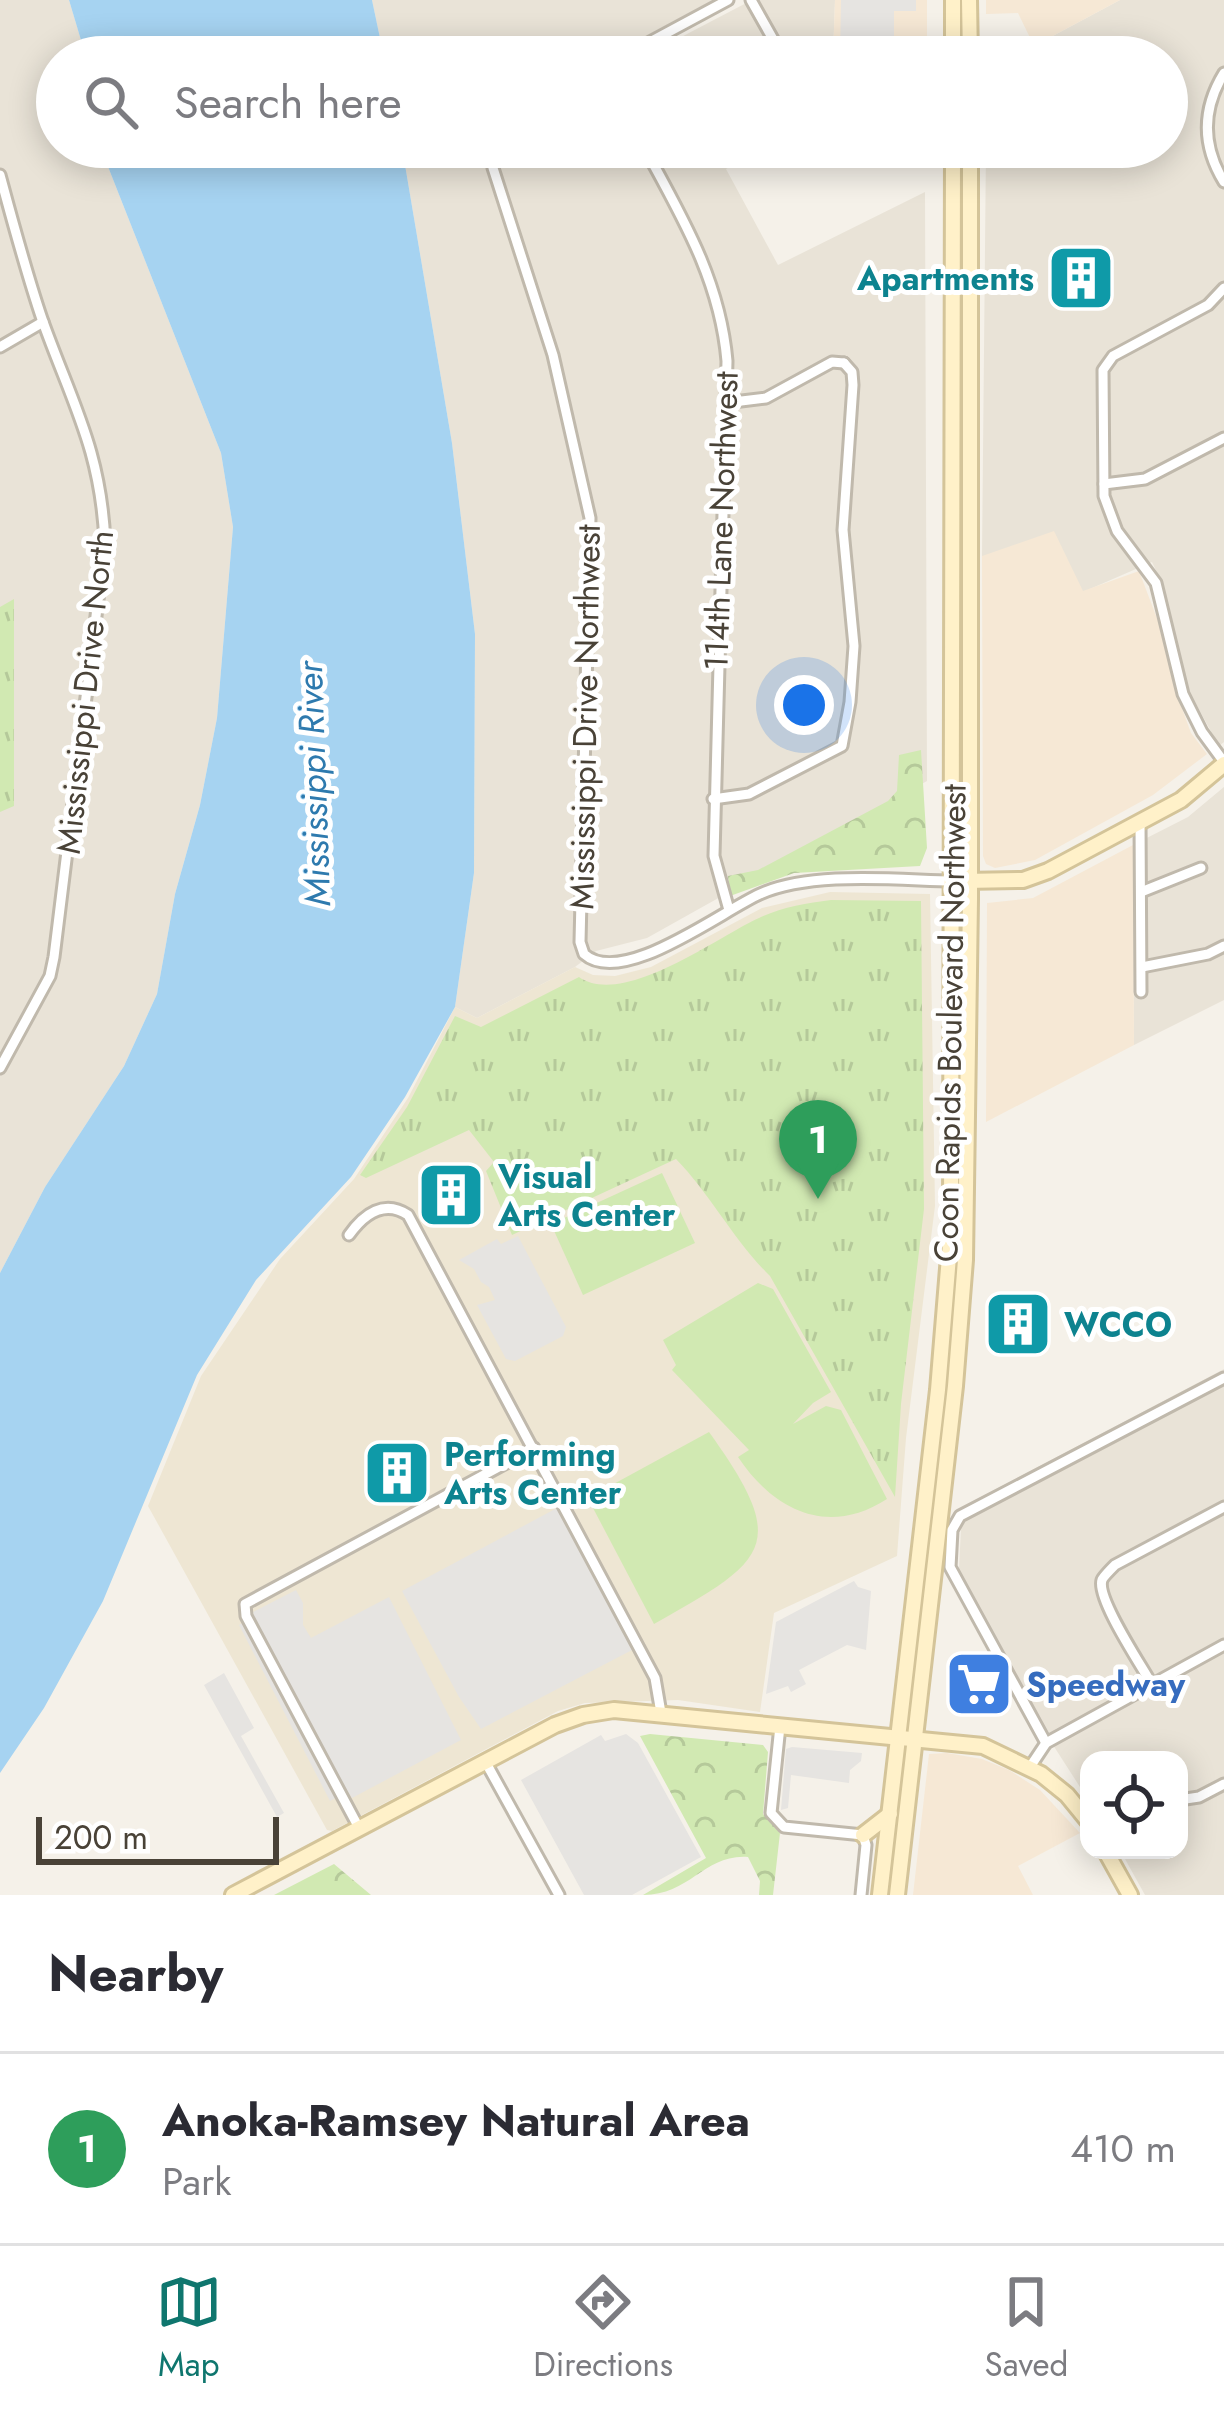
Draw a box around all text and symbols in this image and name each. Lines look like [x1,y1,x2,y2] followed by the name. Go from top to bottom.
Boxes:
[36,36,1188,168] search box
[78,69,144,135] icon: search
[174,70,402,135] text: Search here
[1046,243,1116,313] building icon: Apartments
[856,255,1034,302] place label: Apartments
[692,371,750,671] street label: 114th Lane Northwest
[558,524,612,910] street label: Mississippi Drive Northwest
[45,528,125,856] street label: Mississippi Drive North
[283,659,343,907] water label: Mississippi River
[774,675,834,735] your location
[922,784,978,1262] street label: Coon Rapids Boulevard Northwest
[779,1100,857,1199] pin: 1
[497,1153,676,1238] place label: Visual Arts Center
[416,1160,486,1230] building icon: Visual Arts Center
[983,1289,1053,1359] building icon: WCCO
[1064,1301,1172,1348] place label: WCCO
[443,1431,622,1516] place label: Performing Arts Center
[362,1438,432,1508] building icon: Performing Arts Center
[944,1649,1014,1719] supermarket icon: Speedway
[1026,1661,1186,1708] place label: Speedway
[1080,1751,1188,1859] map controls
[1080,1751,1188,1859] button: locate
[36,1811,279,1864] scale bar
[54,1814,148,1861] text: 200 m
[48,1936,223,2010] text: Nearby
[162,2088,750,2153] text: Anoka-Ramsey Natural Area
[77,2120,97,2177] text: 1
[1070,2120,1176,2177] text: 410 m
[162,2153,232,2210] text: Park
[156,2269,222,2388] tab: Map
[533,2269,673,2388] tab: Directions
[985,2269,1068,2388] tab: Saved

